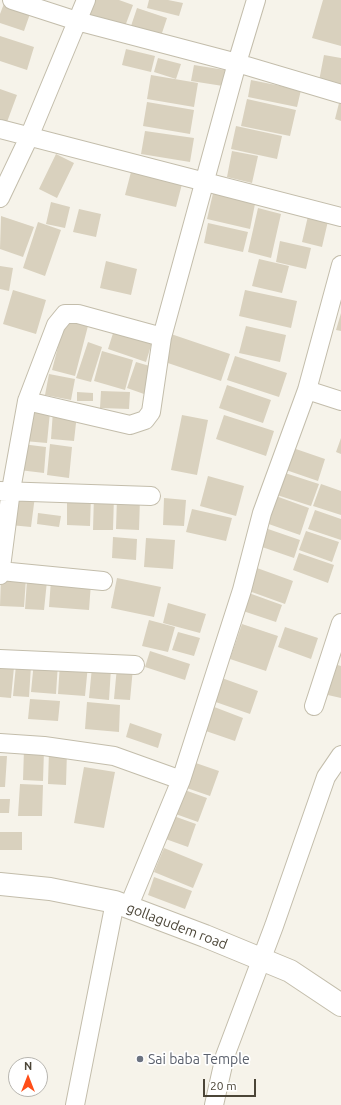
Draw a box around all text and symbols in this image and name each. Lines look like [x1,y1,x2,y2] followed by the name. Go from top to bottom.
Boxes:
[124,899,230,953] street label: gollagudem road
[148,1051,250,1067] place label: Sai baba Temple
[135,1054,145,1064] marker: Sai baba Temple
[8,1057,48,1097] north arrow
[24,1060,32,1072] text: N
[205,1071,258,1097] scale bar
[210,1079,237,1092] text: 20 m

